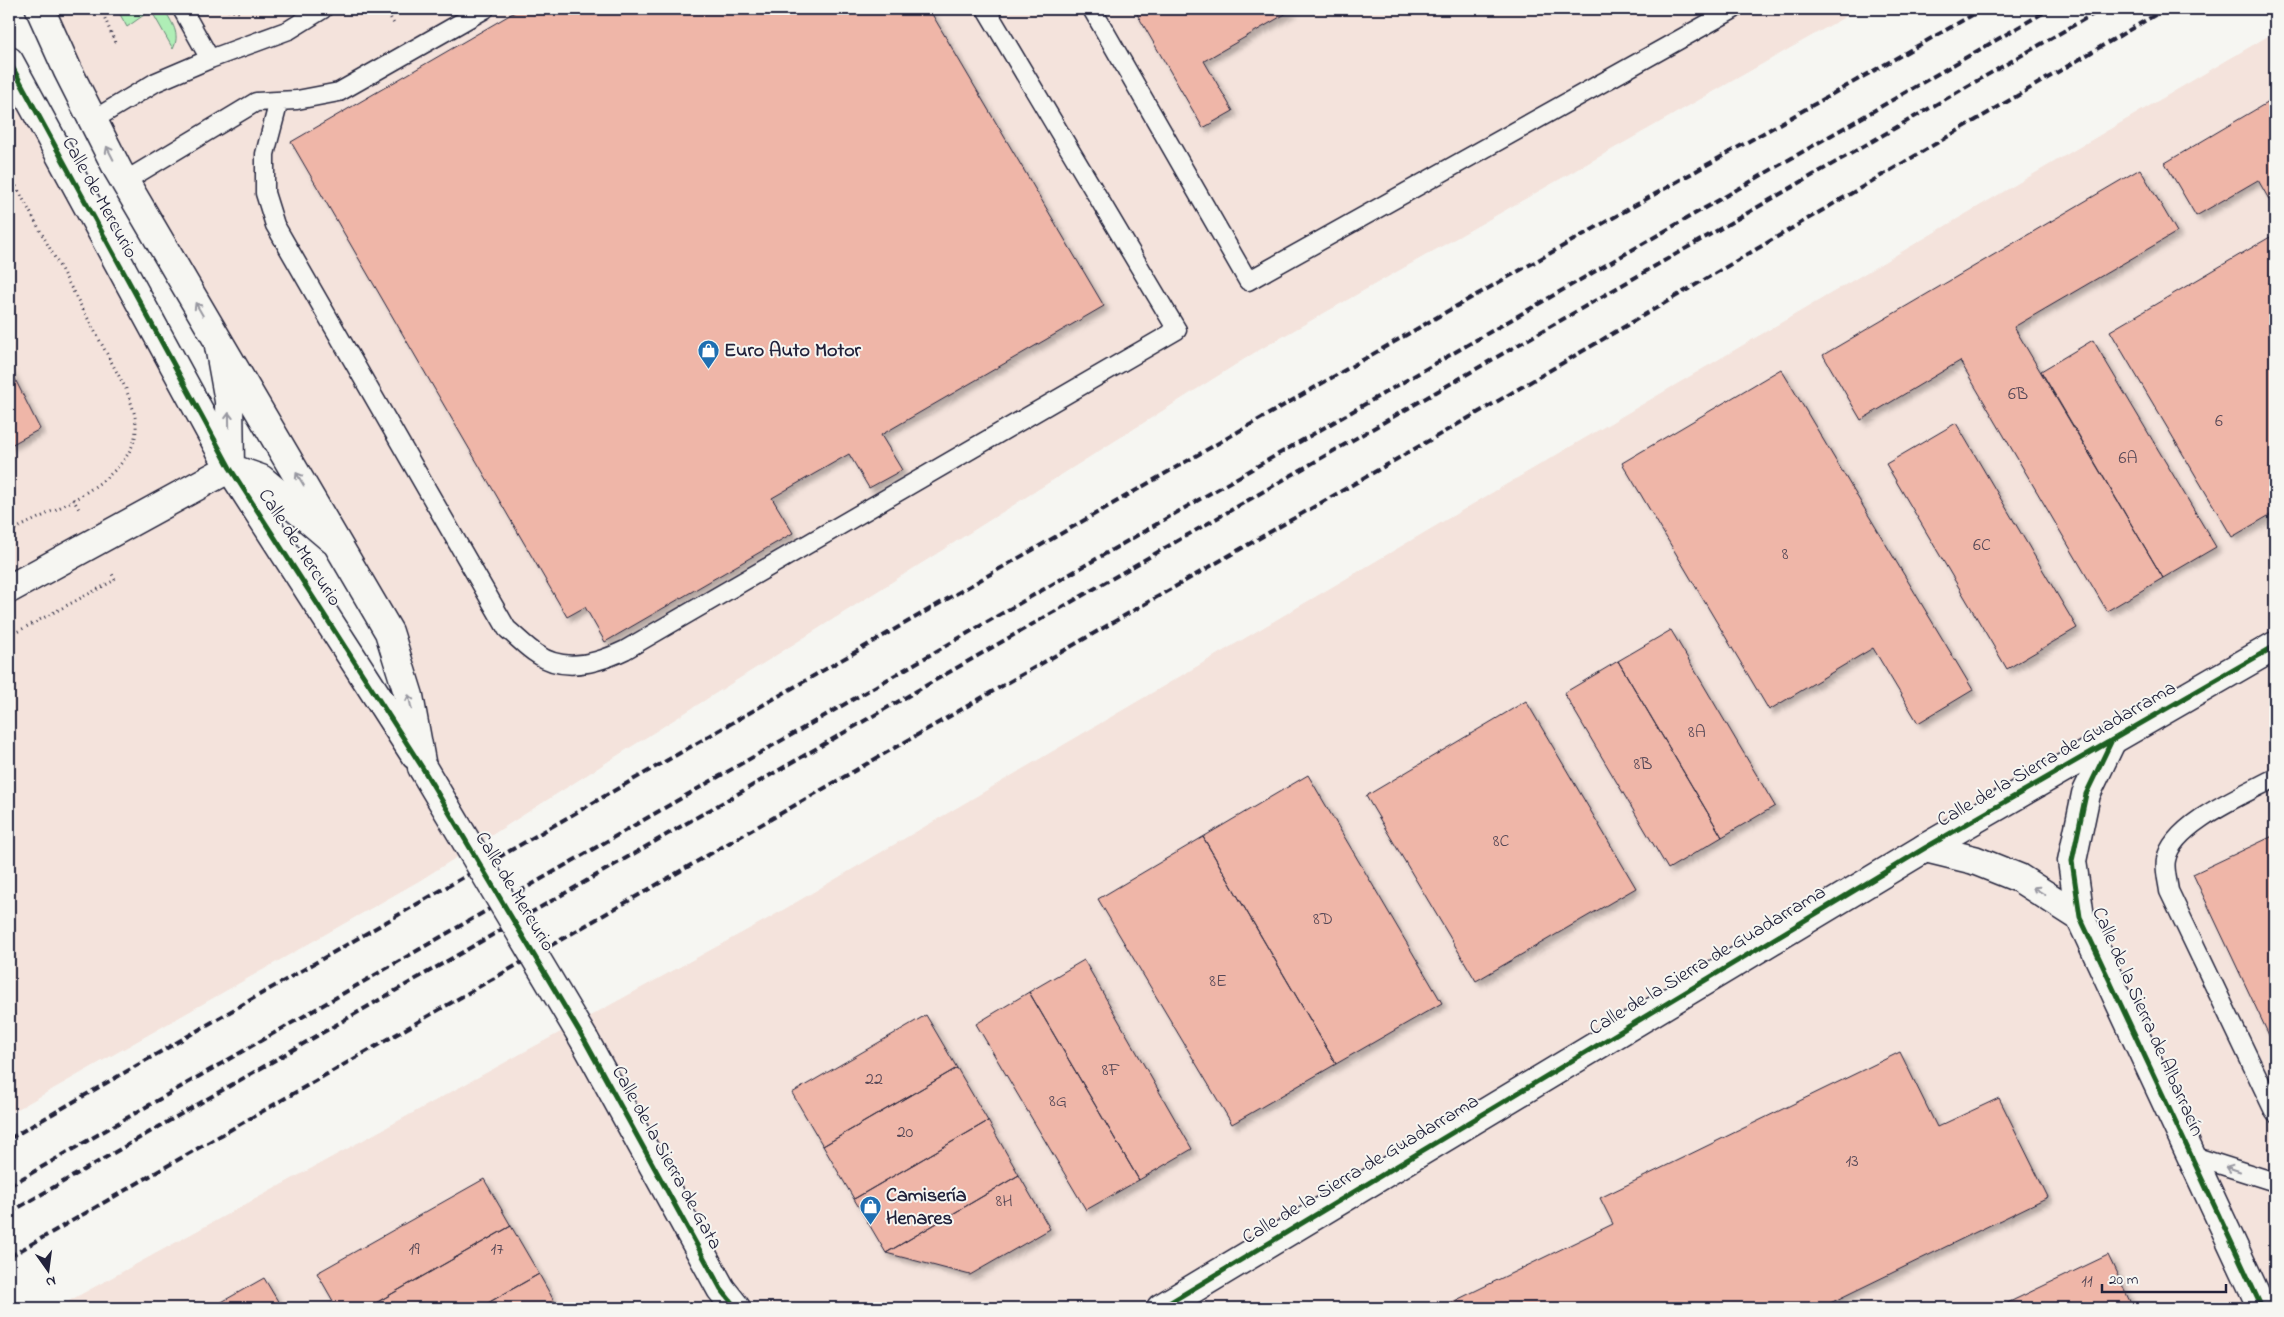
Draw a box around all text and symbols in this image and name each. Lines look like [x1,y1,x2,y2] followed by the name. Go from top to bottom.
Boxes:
[53,132,145,264] street label: Calle de Mercurio
[104,146,114,161] one-way arrow
[194,302,204,317] one-way arrow
[724,337,862,366] place label: Euro Auto Motor
[696,339,720,370] shop icon: Euro Auto Motor
[2008,382,2028,408] house number: 6B
[2215,409,2223,435] house number: 6
[224,412,234,428] one-way arrow
[2118,446,2138,472] house number: 6A
[294,473,304,487] one-way arrow
[250,483,348,613] street label: Calle de Mercurio
[1973,533,1991,559] house number: 6C
[1782,542,1789,568] house number: 8
[1932,674,2182,836] street label: Calle de la Sierra de Guadarrama
[405,694,414,710] one-way arrow
[1688,720,1706,746] house number: 8A
[1634,752,1652,778] house number: 8B
[467,826,561,958] street label: Calle de Mercurio
[1493,829,1509,855] house number: 8C
[1584,879,1832,1043] street label: Calle de la Sierra de Guadarrama
[2032,885,2046,895] one-way arrow
[2083,903,2211,1141] street label: Calle de la Sierra de Albarracín
[1313,907,1333,933] house number: 8D
[1209,969,1227,995] house number: 8E
[1102,1058,1121,1084] house number: 8F
[603,1061,729,1255] street label: Calle de la Sierra de Gata
[865,1067,883,1093] house number: 22
[1237,1088,1485,1252] street label: Calle de la Sierra de Guadarrama
[1049,1089,1067,1115] house number: 8G
[897,1120,914,1146] house number: 20
[1845,1149,1859,1175] house number: 13
[2225,1164,2241,1173] one-way arrow
[886,1182,967,1234] place label: Camisería Henares
[995,1189,1013,1215] house number: 8H
[858,1195,882,1226] shop icon: Camisería Henares
[408,1237,420,1263] house number: 19
[490,1237,504,1263] house number: 17
[22,1244,72,1294] north arrow
[2102,1262,2225,1294] scale bar
[2081,1269,2093,1295] house number: 11
[2109,1269,2139,1291] text: 20 m
[44,1270,58,1292] text: N

